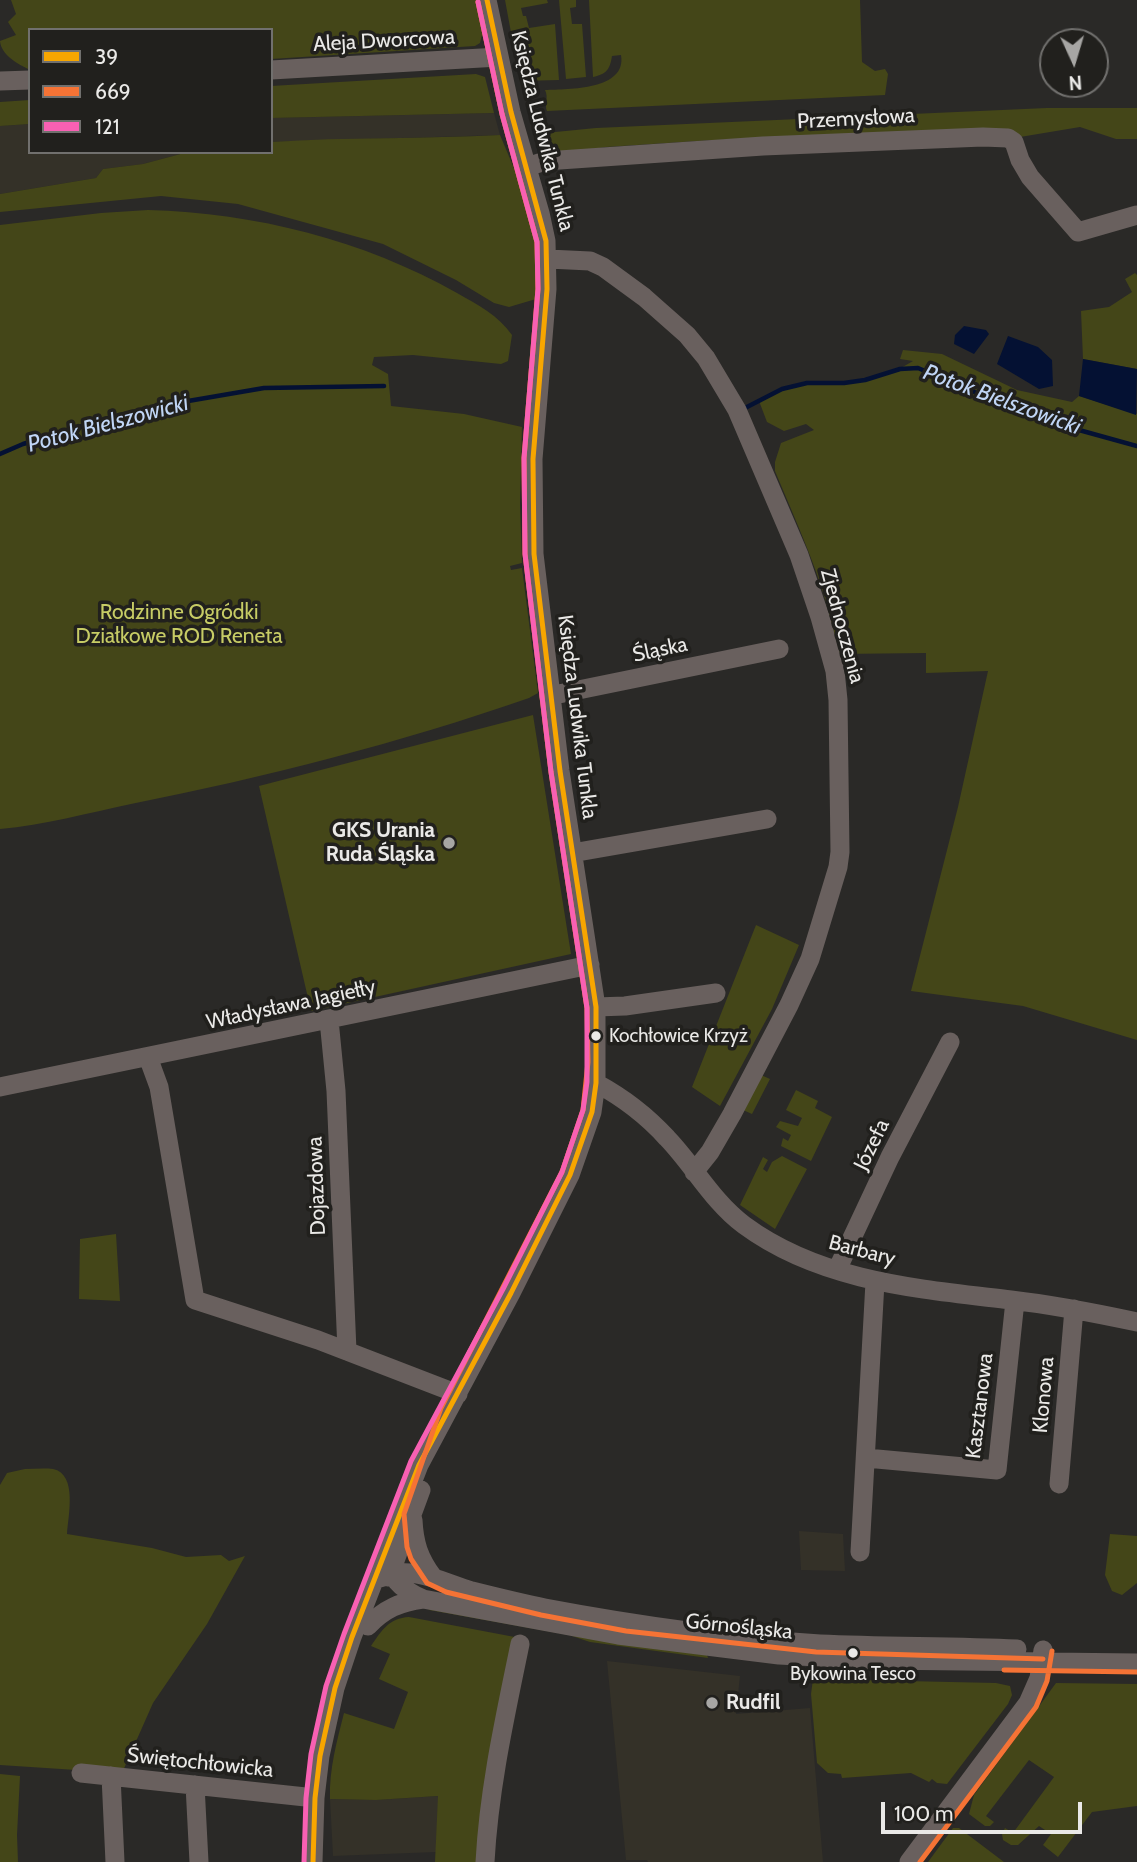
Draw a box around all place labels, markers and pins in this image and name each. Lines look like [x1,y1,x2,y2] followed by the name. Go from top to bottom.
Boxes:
[326,818,435,868] place label: GKS Urania Ruda Śląska
[441,835,457,851] marker: GKS Urania Ruda Śląska
[609,1025,748,1047] place label: Kochłowice Krzyż
[589,1029,603,1043] marker: Kochłowice Krzyż
[846,1646,860,1660] marker: Bykowina Tesco
[790,1663,916,1685] place label: Bykowina Tesco
[726,1690,780,1716] place label: Rudfil
[704,1695,720,1711] marker: Rudfil

